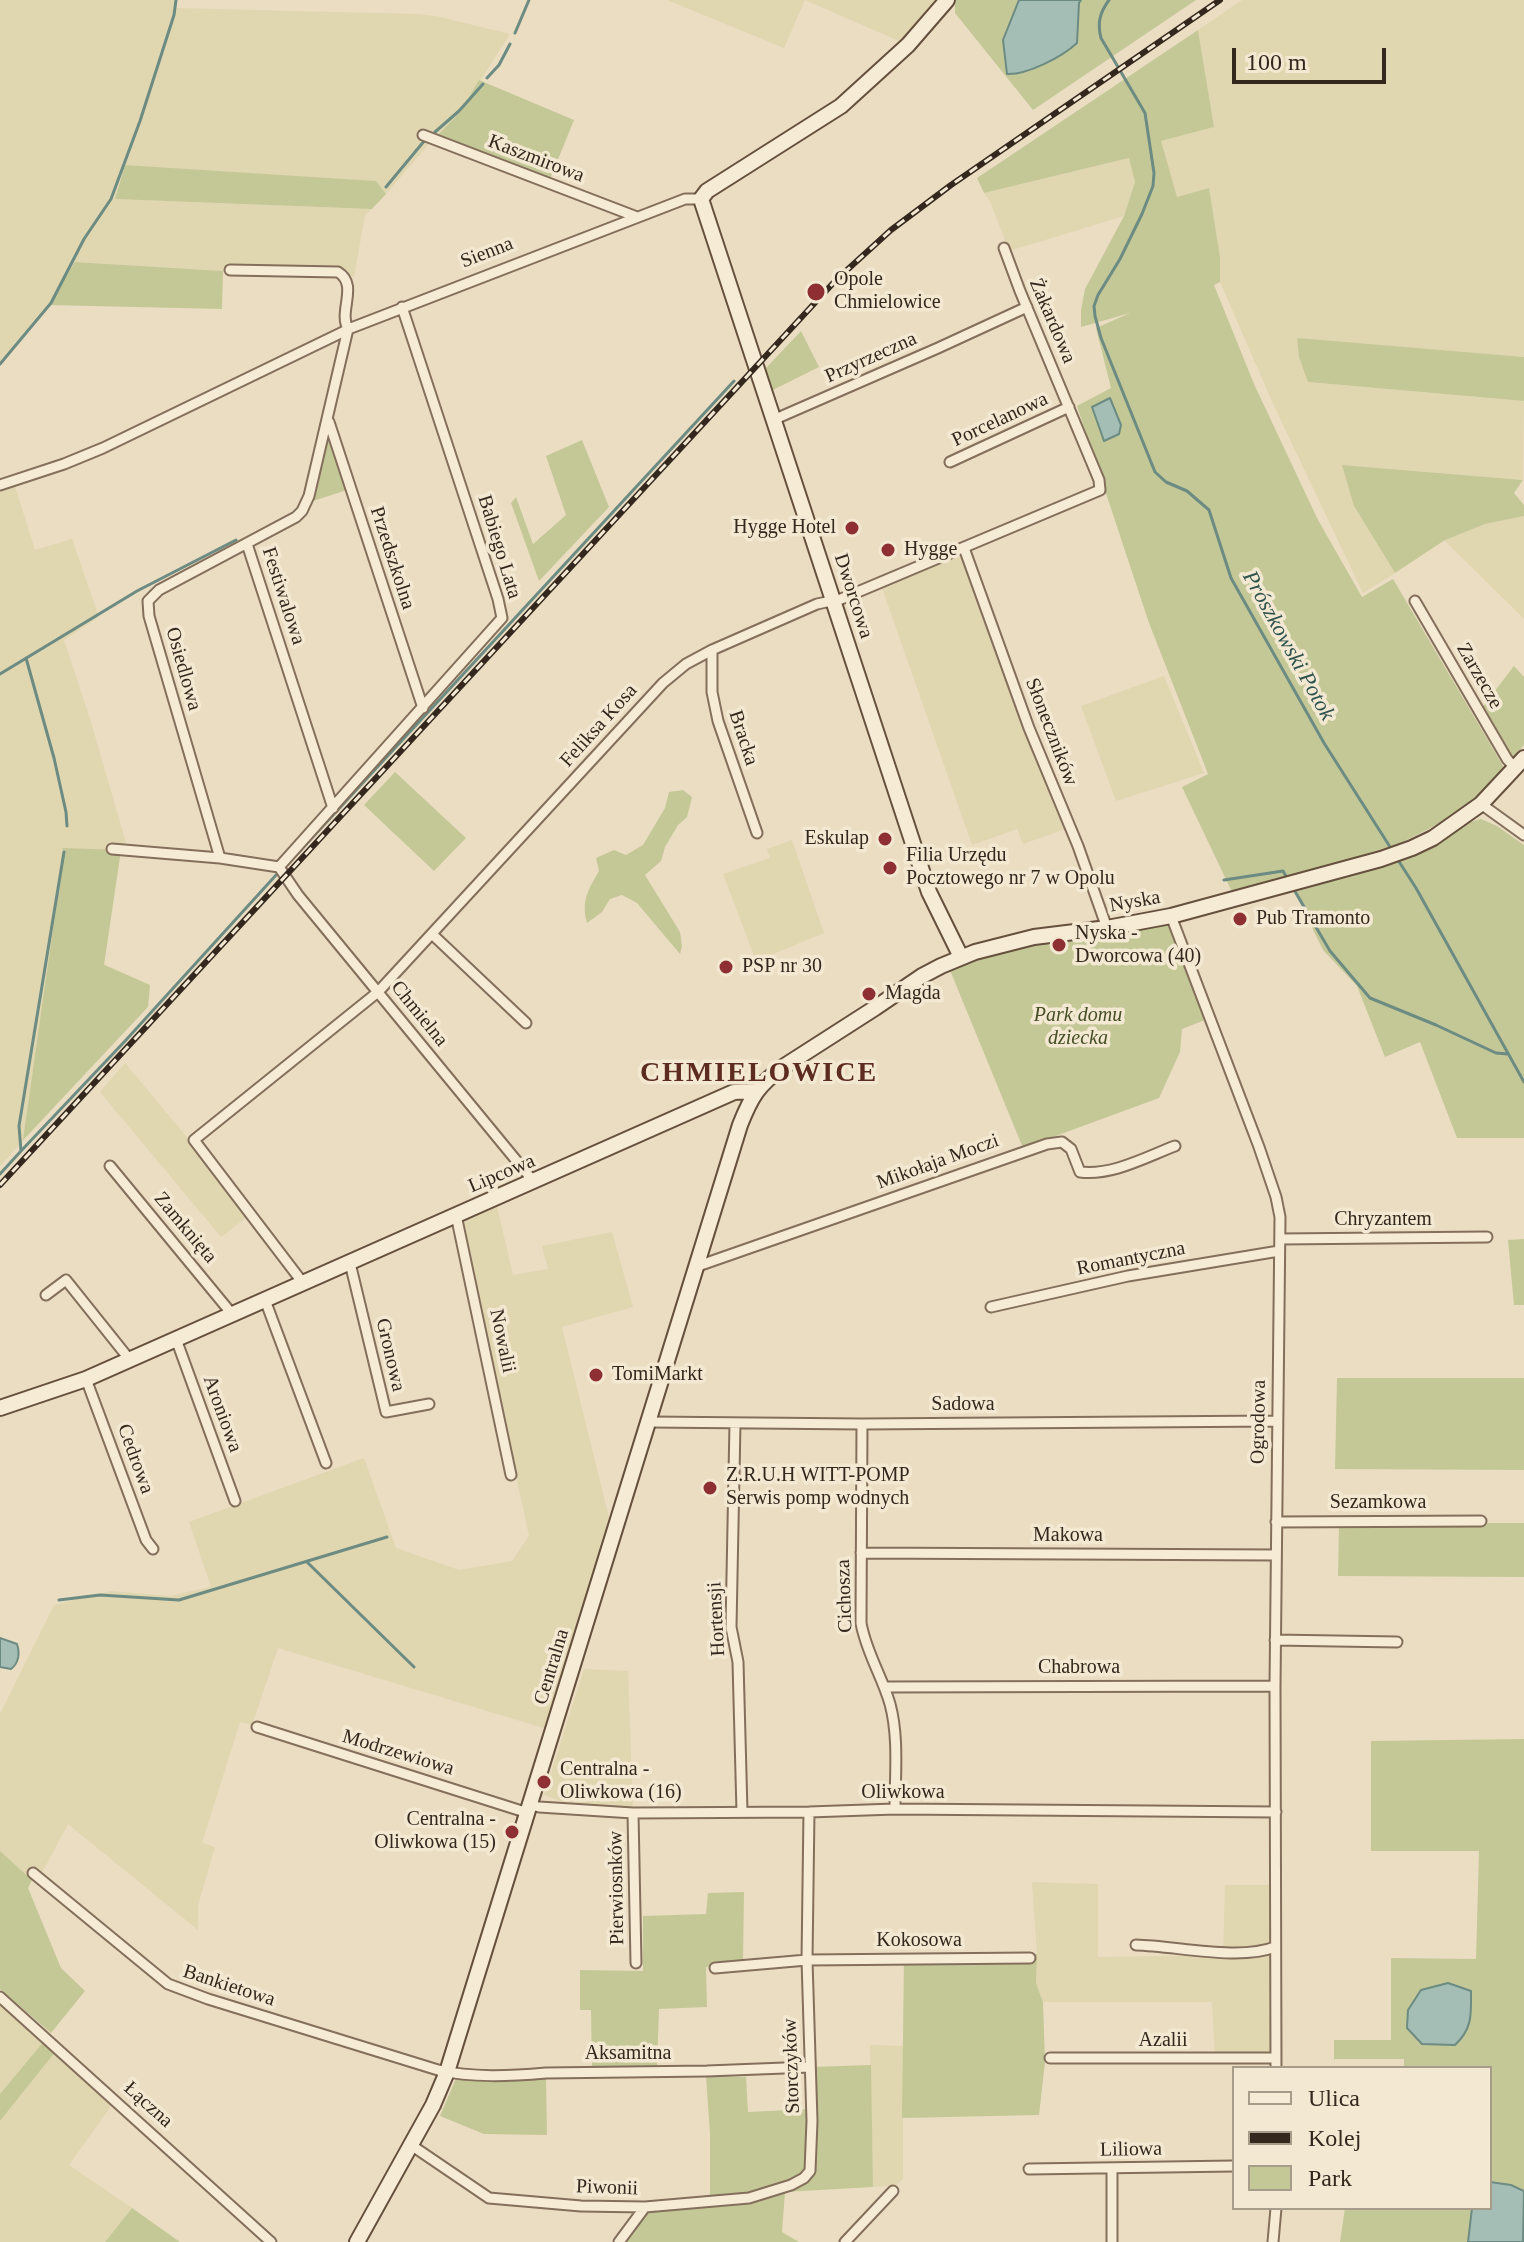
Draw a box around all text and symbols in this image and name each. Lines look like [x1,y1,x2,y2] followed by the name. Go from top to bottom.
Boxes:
[1236,32,1390,82] scale bar
[1246,49,1307,75] text: 100 m
[485,130,587,188] street label: Kaszmirowa
[457,232,517,274] street label: Sienna
[834,268,941,315] place label: Opole Chmielowice
[1023,275,1081,367] street label: Żakardowa
[805,281,827,303] marker: Opole Chmielowice
[821,327,921,389] street label: Przyrzeczna
[948,387,1052,453] street label: Porcelanowa
[472,492,526,602] street label: Babiego Lata
[364,504,420,612] street label: Przedszkolna
[733,516,836,540] place label: Hygge Hotel
[843,519,861,537] marker: Hygge Hotel
[904,538,957,562] place label: Hygge
[879,541,897,559] marker: Hygge
[256,544,310,648] street label: Festiwalowa
[828,551,878,641] street label: Dworcowa
[1236,567,1340,725] water label: Prószkowski Potok
[160,625,206,713] street label: Osiedlowa
[1451,639,1507,713] street label: Zarzecze
[1019,675,1083,789] street label: Słoneczników
[555,679,643,773] street label: Feliksa Kosa
[723,707,763,769] street label: Bracka
[805,827,869,851] place label: Eskulap
[876,830,894,848] marker: Eskulap
[906,844,1115,891] place label: Filia Urzędu Pocztowego nr 7 w Opolu
[881,859,899,877] marker: Filia Urzędu Pocztowego nr 7 w Opolu
[1108,886,1162,918] street label: Nyska
[1256,907,1370,931] place label: Pub Tramonto
[1231,910,1249,928] marker: Pub Tramonto
[1075,922,1201,969] place label: Nyska - Dworcowa (40)
[1050,936,1068,954] marker: Nyska - Dworcowa (40)
[742,955,822,979] place label: PSP nr 30
[717,958,735,976] marker: PSP nr 30
[385,976,453,1052] street label: Chmielna
[885,982,941,1006] place label: Magda
[860,985,878,1003] marker: Magda
[1034,1004,1122,1051] park label: Park domu dziecka
[640,1057,878,1091] district label: CHMIELOWICE
[874,1129,1002,1195] street label: Mikołaja Moczi
[465,1149,539,1199] street label: Lipcowa
[148,1188,222,1268] street label: Zamknięta
[1334,1208,1432,1232] street label: Chryzantem
[1075,1237,1187,1281] street label: Romantyczna
[484,1307,520,1375] street label: Nowalii
[370,1316,410,1394] street label: Gronowa
[612,1363,703,1387] place label: TomiMarkt
[587,1366,605,1384] marker: TomiMarkt
[197,1372,247,1456] street label: Aroniowa
[1246,1380,1272,1464] street label: Ogrodowa
[931,1393,995,1417] street label: Sadowa
[111,1421,159,1497] street label: Cedrowa
[726,1464,910,1511] place label: Z.R.U.H WITT-POMP Serwis pomp wodnych
[701,1479,719,1497] marker: Z.R.U.H WITT-POMP Serwis pomp wodnych
[1330,1491,1426,1515] street label: Sezamkowa
[1033,1524,1103,1548] street label: Makowa
[832,1559,858,1633] street label: Cichosza
[703,1581,731,1657] street label: Hortensji
[529,1626,575,1708] street label: Centralna
[1038,1656,1120,1680] street label: Chabrowa
[339,1725,457,1781] street label: Modrzewiowa
[560,1758,682,1805] place label: Centralna - Oliwkowa (16)
[535,1773,553,1791] marker: Centralna - Oliwkowa (16)
[861,1781,945,1805] street label: Oliwkowa
[374,1808,496,1855] place label: Centralna - Oliwkowa (15)
[503,1823,521,1841] marker: Centralna - Oliwkowa (15)
[604,1831,630,1945] street label: Pierwiosnków
[876,1929,962,1953] street label: Kokosowa
[180,1960,278,2012] street label: Bankietowa
[778,2018,806,2114] street label: Storczyków
[1139,2029,1187,2053] street label: Azalii
[585,2042,671,2066] street label: Aksamitna
[1232,2066,1492,2210] legend
[119,2077,177,2133] street label: Łączna
[1308,2085,1360,2111] text: Ulica
[1308,2125,1361,2151] text: Kolej
[1100,2137,1162,2163] street label: Liliowa
[1308,2165,1352,2191] text: Park
[575,2175,639,2201] street label: Piwonii

